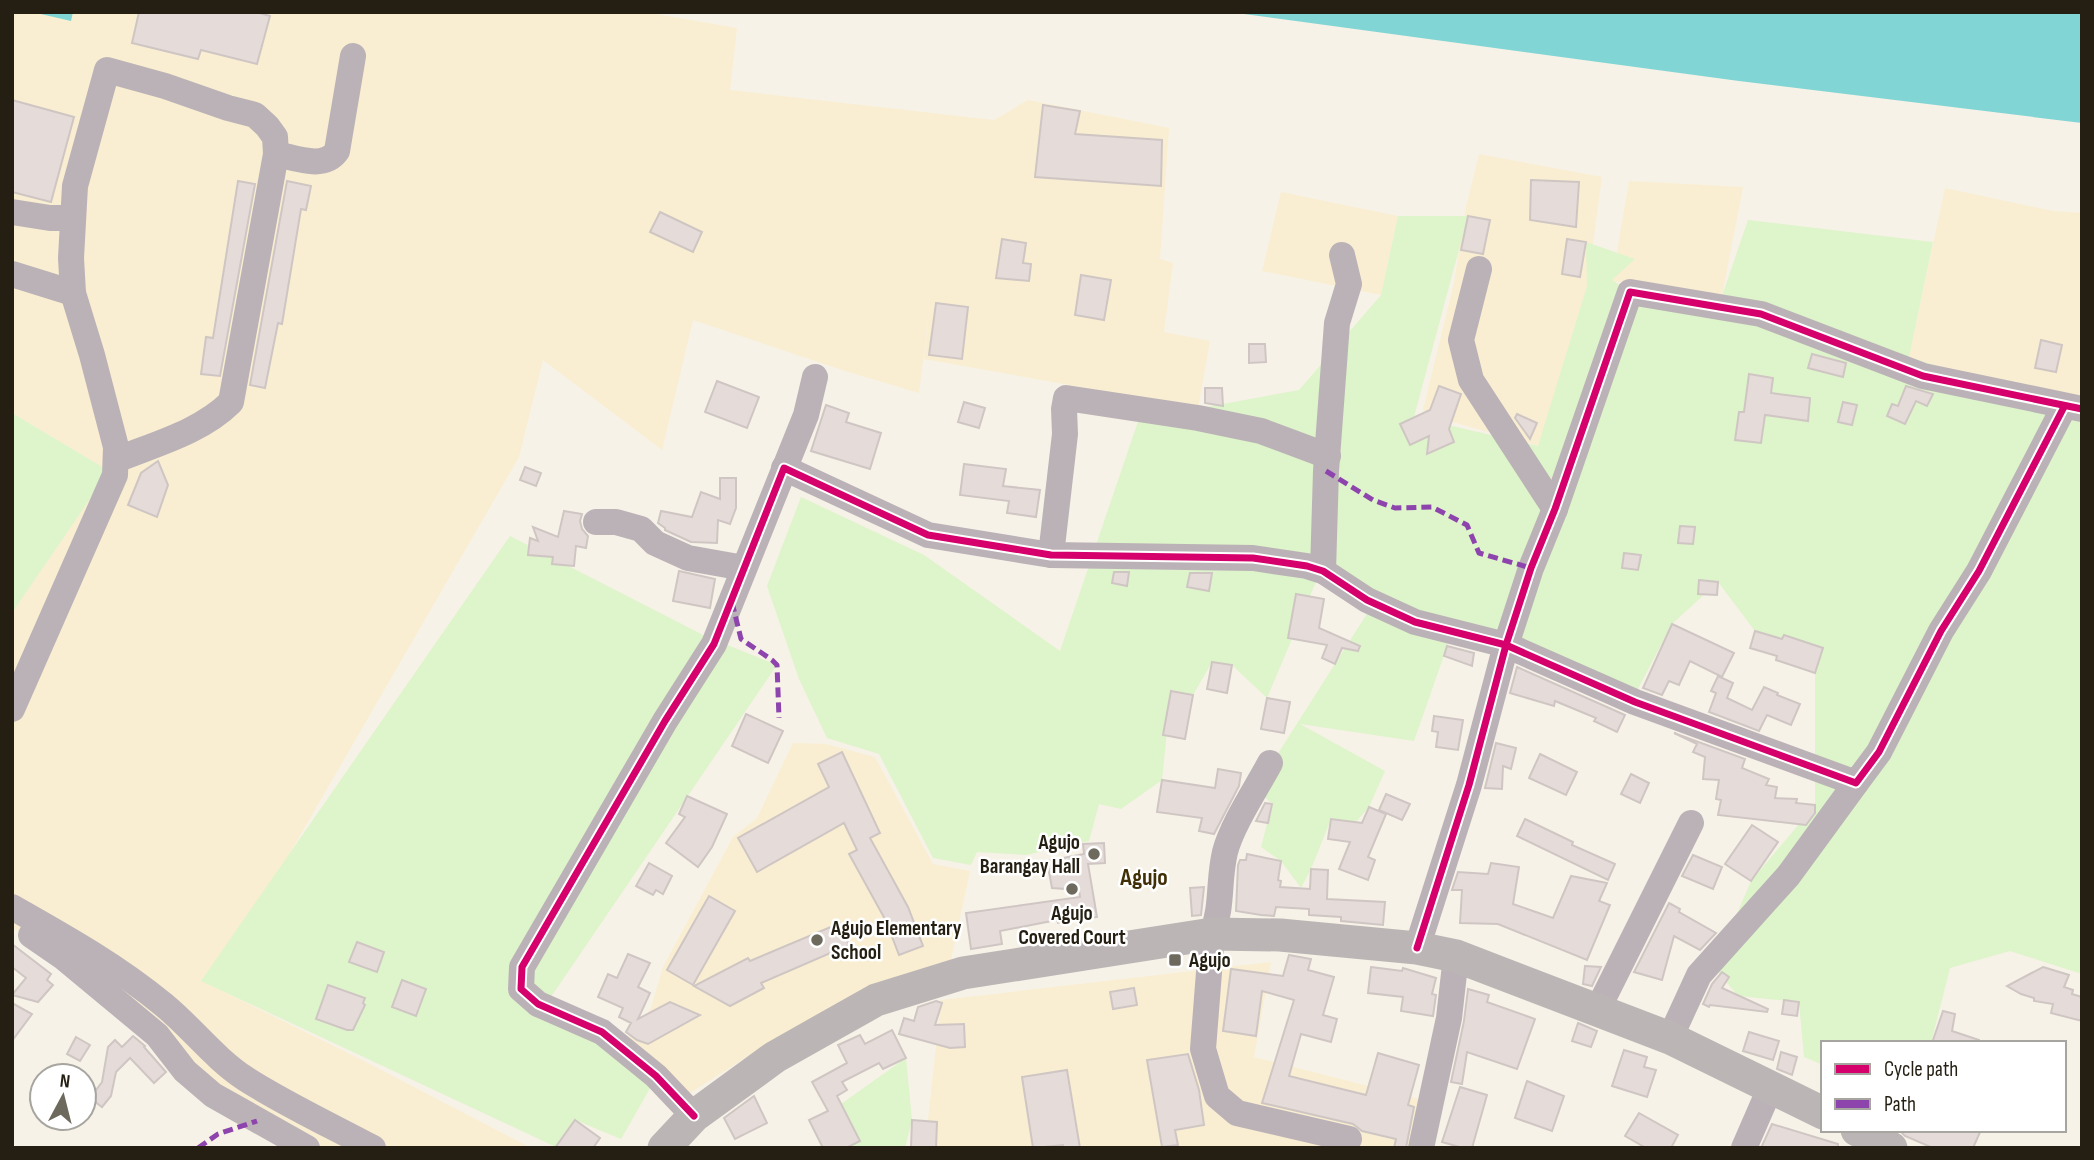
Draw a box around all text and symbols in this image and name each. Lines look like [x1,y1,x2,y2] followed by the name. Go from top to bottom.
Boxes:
[980,830,1080,879] place label: Agujo Barangay Hall
[1086,846,1102,862] marker: Agujo Barangay Hall
[1119,863,1168,892] district label: Agujo
[1064,881,1080,897] marker: Agujo Covered Court
[1018,901,1126,950] place label: Agujo Covered Court
[830,916,962,965] place label: Agujo Elementary School
[809,932,825,948] marker: Agujo Elementary School
[1188,948,1231,973] place label: Agujo
[1167,952,1183,968] marker: Agujo
[1821,1041,2066,1132] legend
[1884,1057,1958,1082] text: Cycle path
[28,1062,98,1132] north arrow
[58,1070,71,1094] text: N
[1884,1092,1916,1117] text: Path

